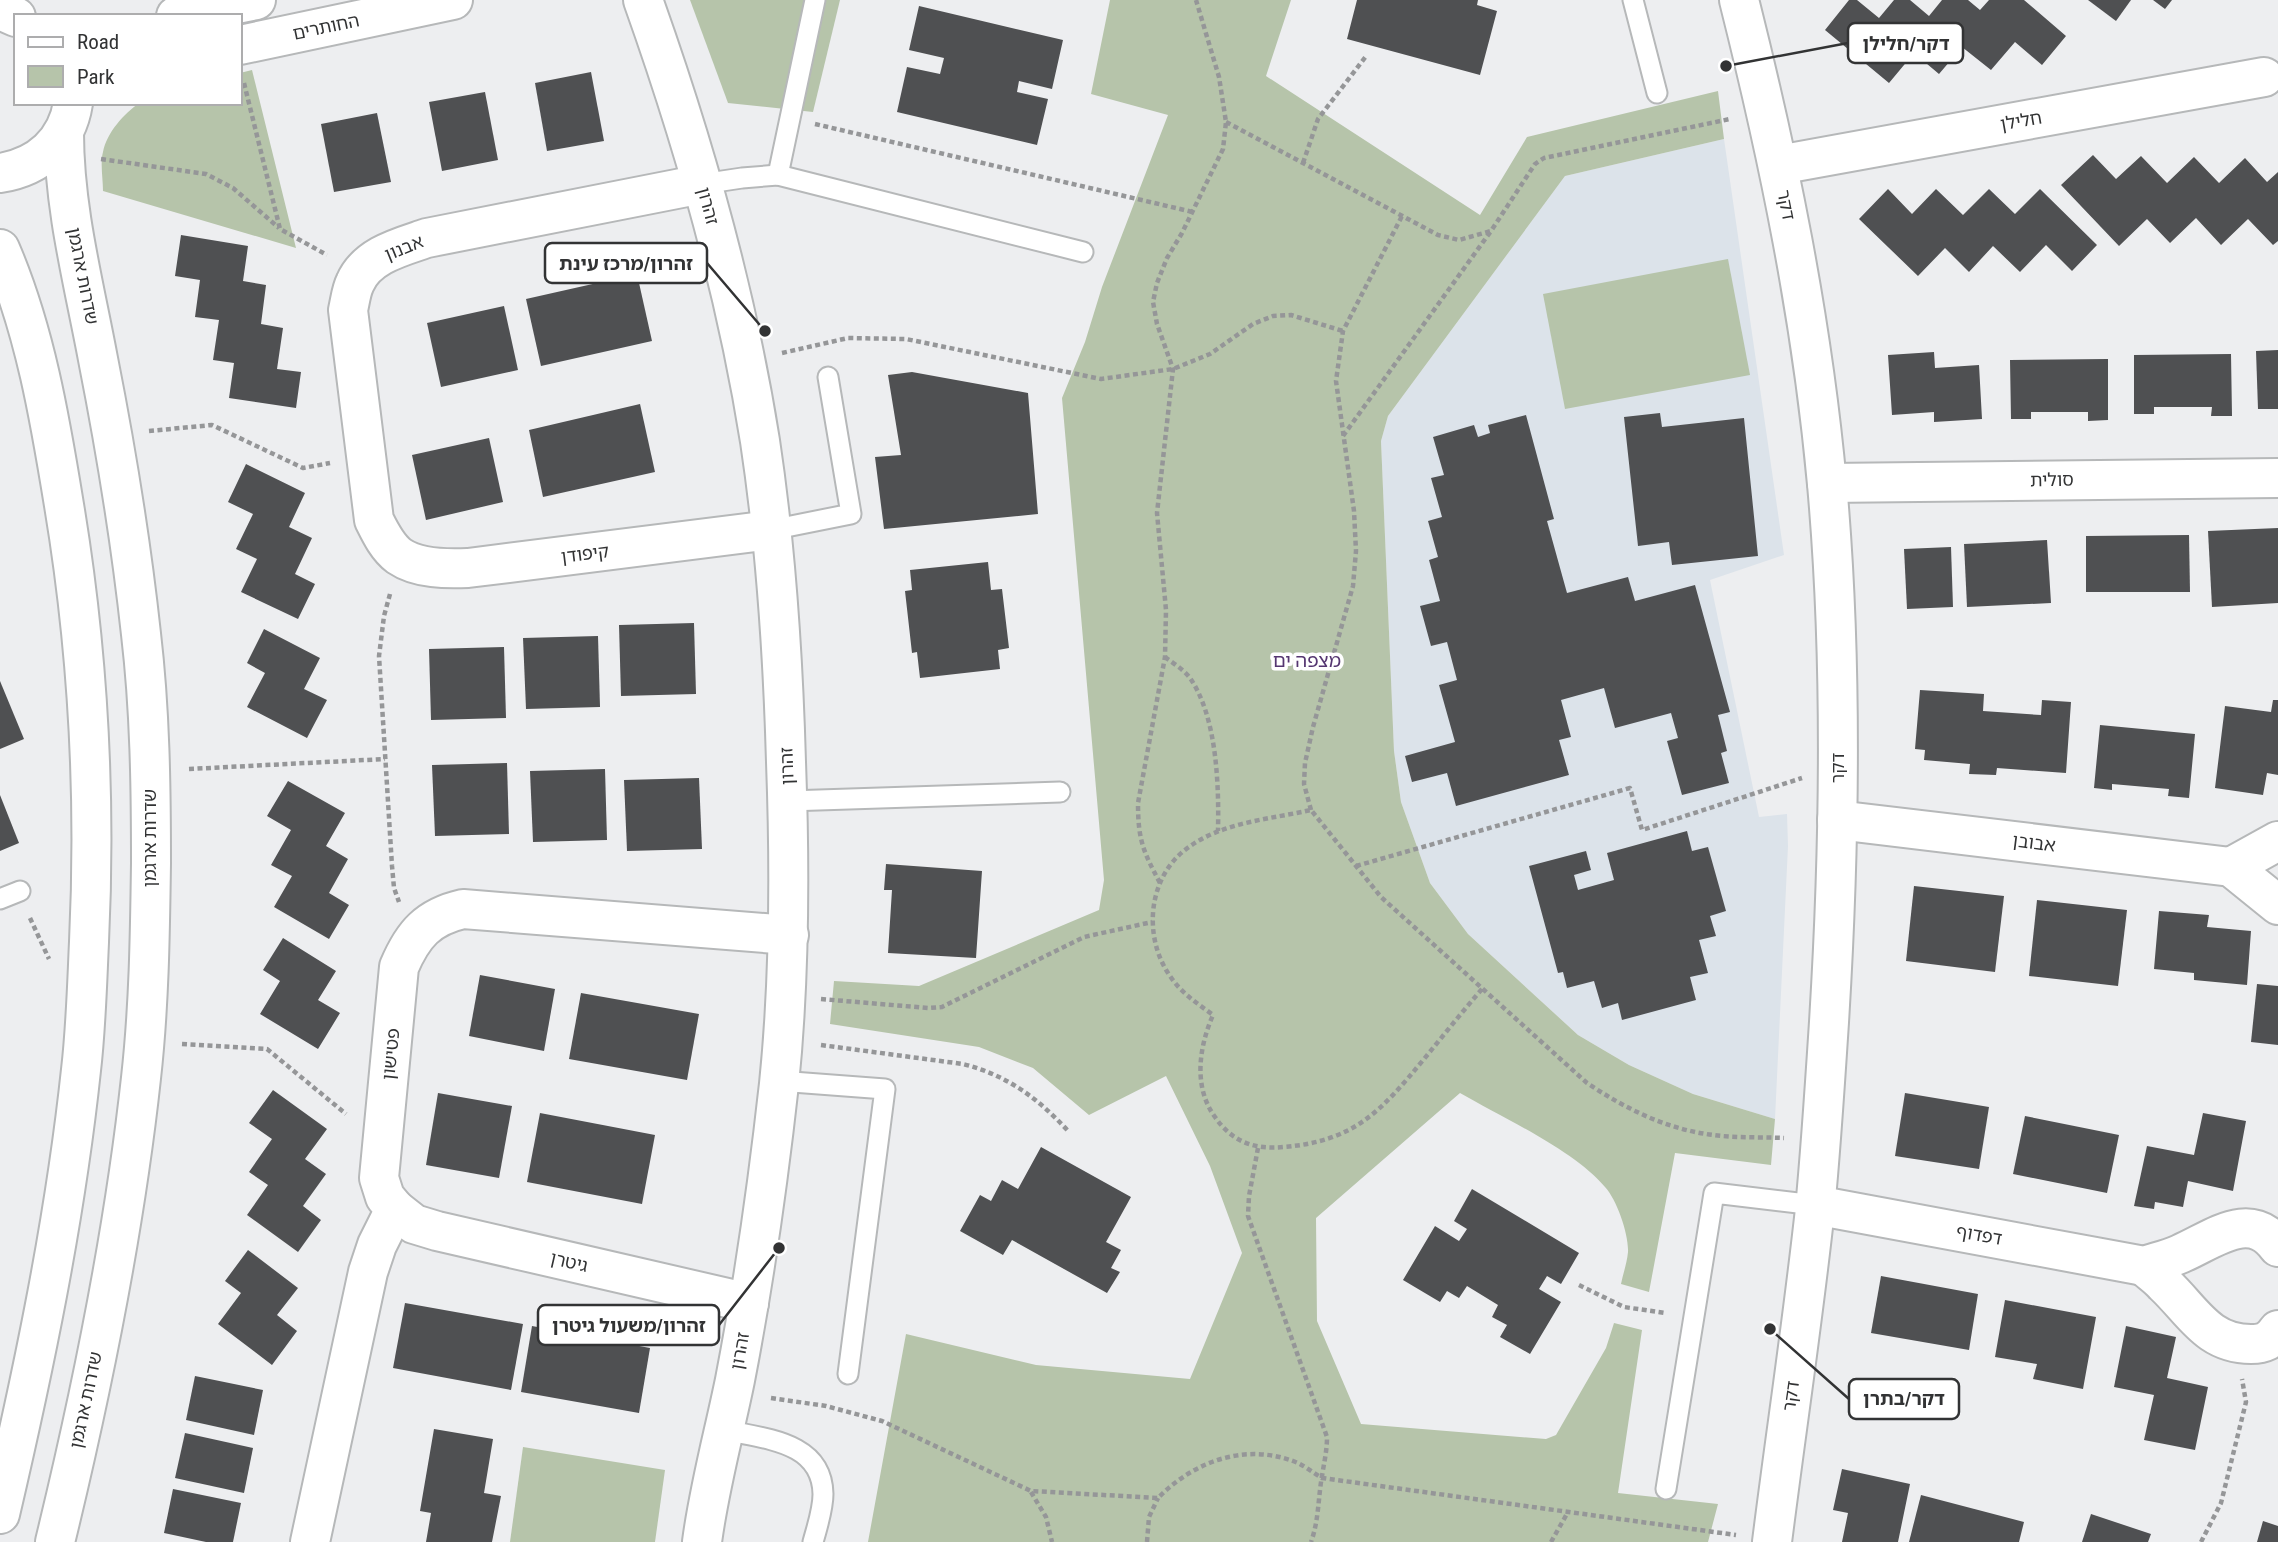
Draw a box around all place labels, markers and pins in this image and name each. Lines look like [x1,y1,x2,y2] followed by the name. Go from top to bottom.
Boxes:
[1848,23,1963,63] callout: דקר/חלילן
[545,243,707,283] callout: זהרון/מרכז עינת
[538,1305,719,1345] callout: זהרון/משעול גיטרן
[1849,1379,1959,1419] callout: דקר/בתרן

